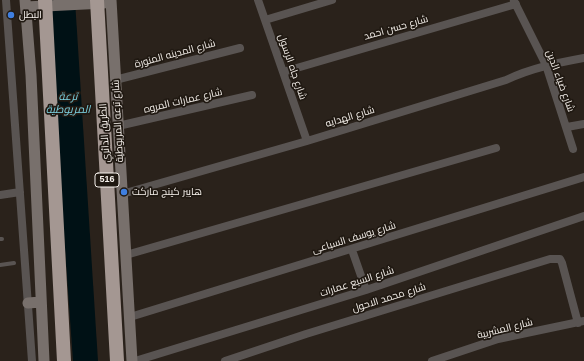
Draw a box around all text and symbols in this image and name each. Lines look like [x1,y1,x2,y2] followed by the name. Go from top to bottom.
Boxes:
[19,9,42,21] place label: البطل
[6,10,16,20] marker: البطل
[363,13,429,43] street label: شارع حسن احمد
[275,33,309,101] street label: شارع جاه الرسول
[133,37,217,71] street label: شارع المدينه المنورة
[543,48,577,114] street label: شارع ضياء الدين
[110,79,126,163] street label: شارع ترعه المريوطية
[143,86,223,116] street label: شارع عمارات المروه
[46,90,90,116] water label: ترعة المريوطية
[97,103,113,163] street label: الطريق الدائري
[324,104,376,130] street label: شارع الهدايه
[95,173,119,187] road number: 516
[132,186,202,198] place label: هايبر كينج ماركت
[119,187,129,197] marker: هايبر كينج ماركت
[311,220,397,256] street label: شارع يوسف السباعى
[319,264,395,300] street label: شارع السبع عمارات
[351,281,427,315] street label: شارع محمد الاحول
[476,316,534,342] street label: شارع المشربية

